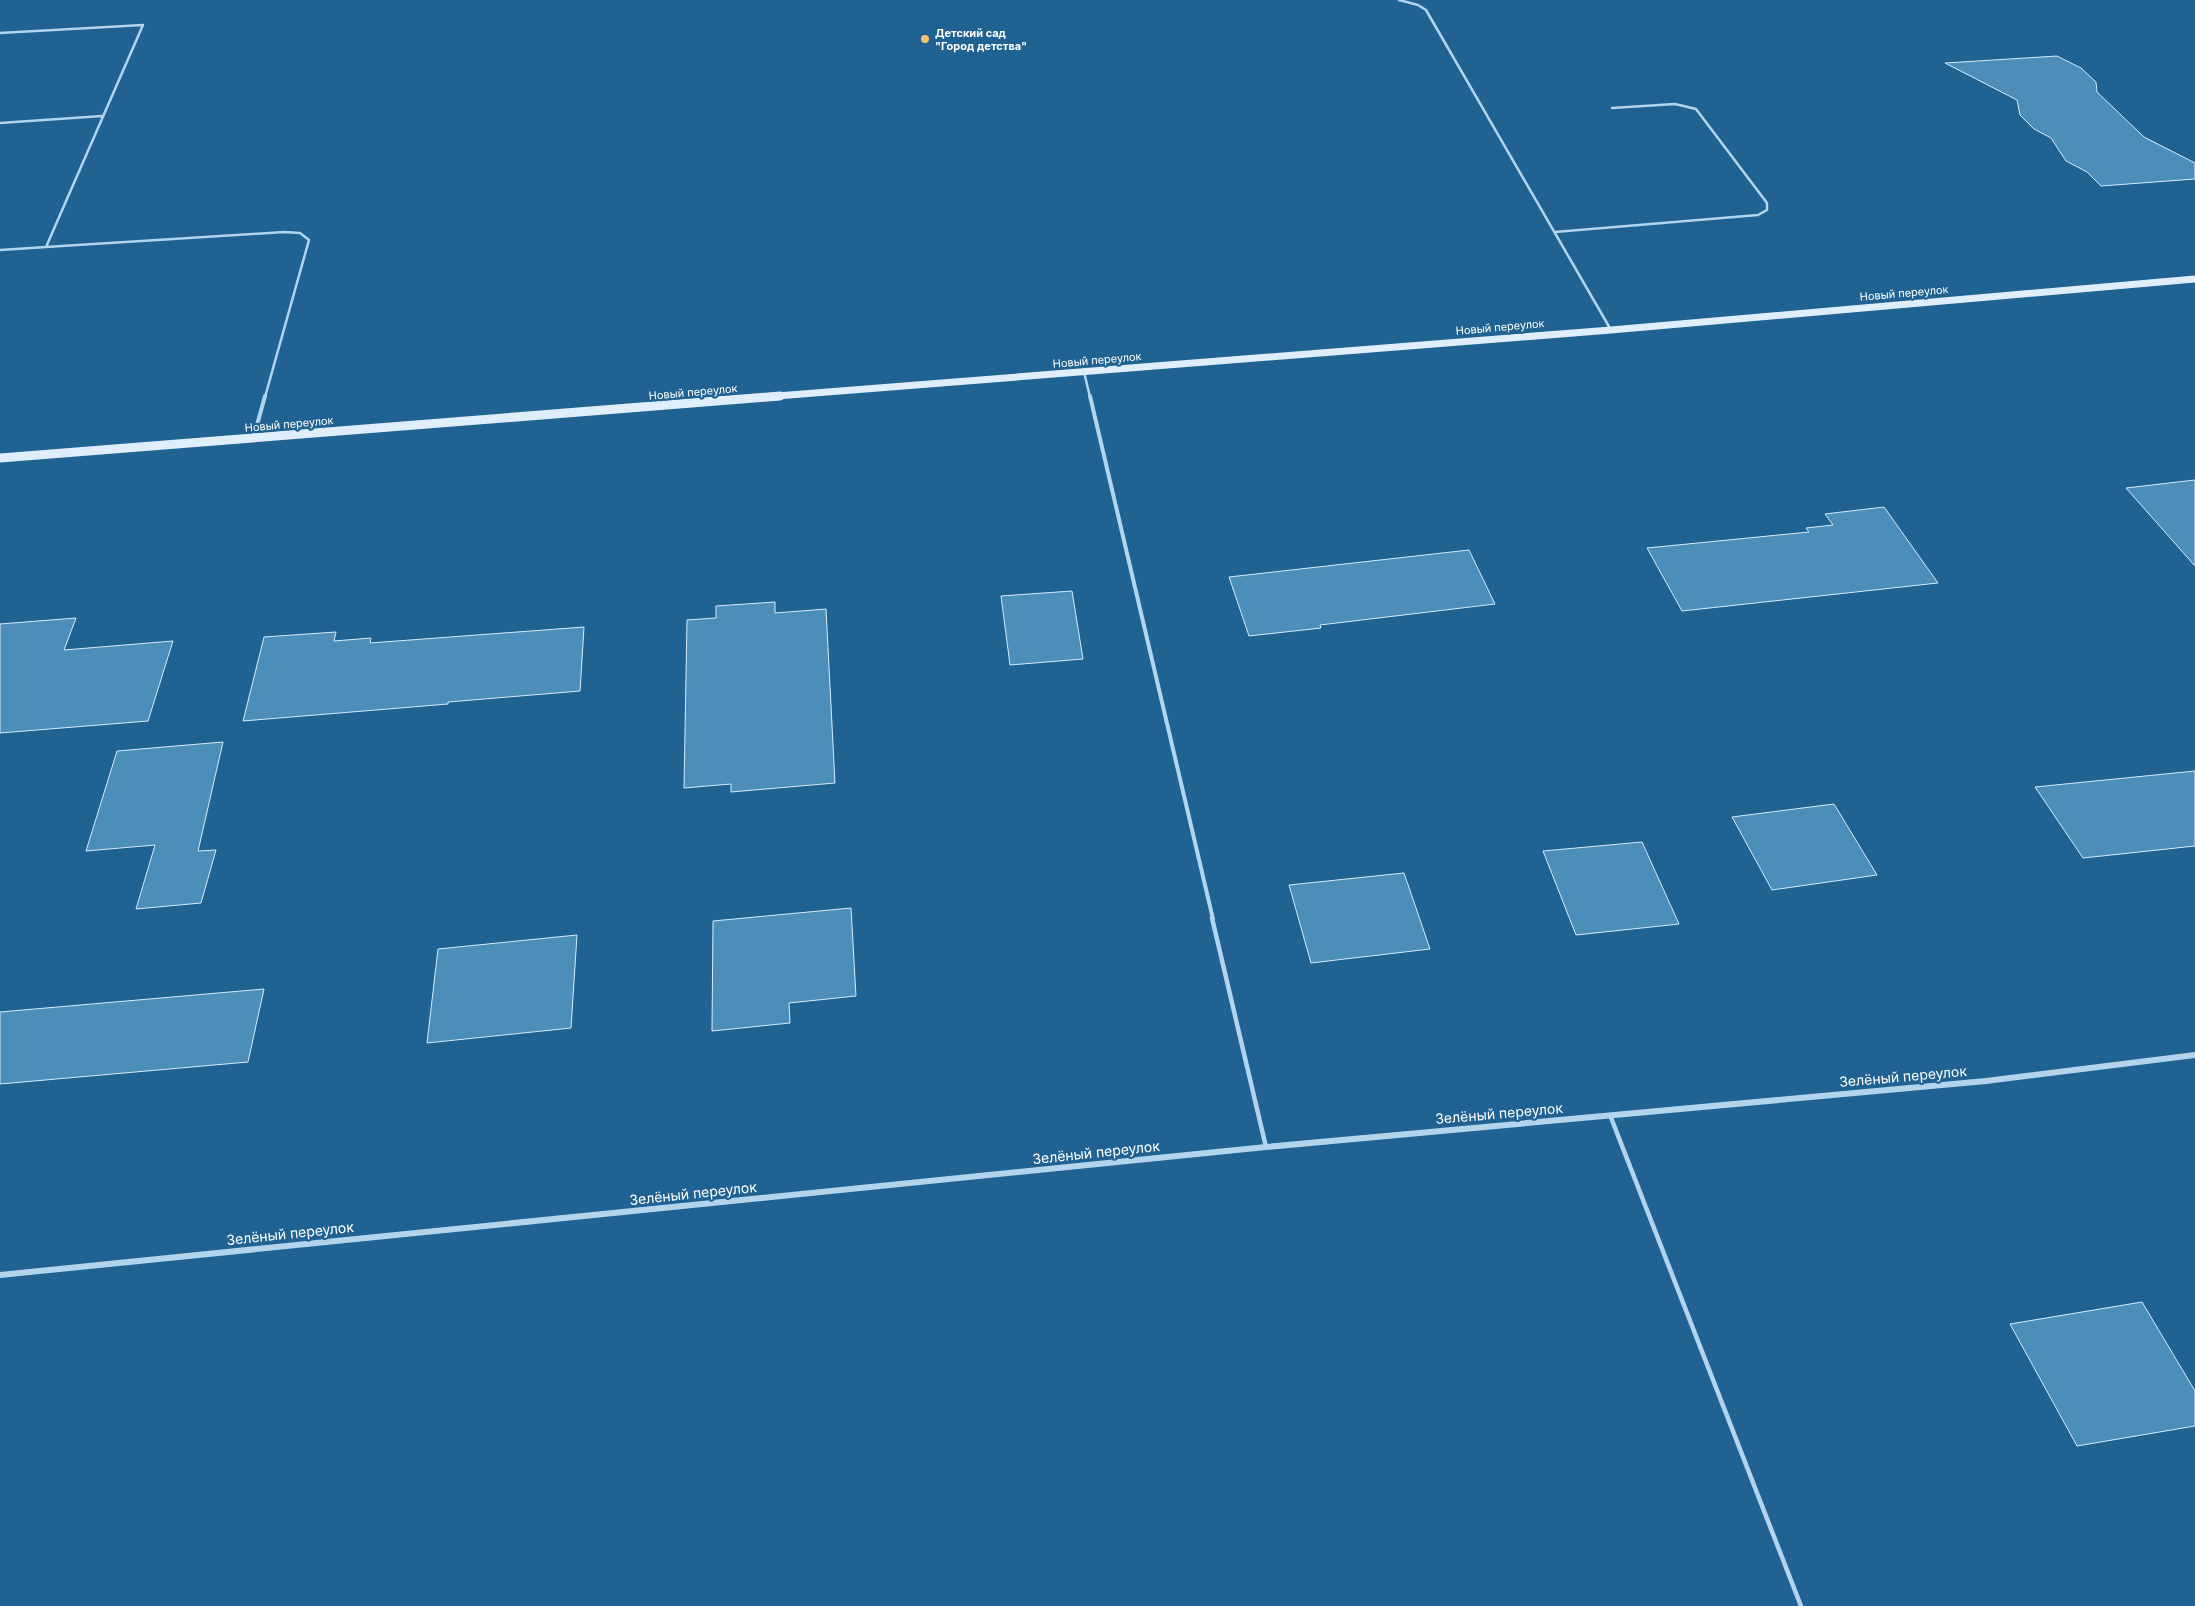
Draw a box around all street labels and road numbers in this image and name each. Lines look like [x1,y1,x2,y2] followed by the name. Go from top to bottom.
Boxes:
[1859,282,1949,304] street label: Новый переулок
[1455,316,1545,338] street label: Новый переулок
[1052,349,1142,371] street label: Новый переулок
[648,381,738,403] street label: Новый переулок
[244,413,334,435] street label: Новый переулок
[1839,1062,1968,1090] street label: Зелёный переулок
[1435,1099,1564,1127] street label: Зелёный переулок
[1031,1137,1161,1167] street label: Зелёный переулок
[628,1178,758,1208] street label: Зелёный переулок
[225,1218,355,1248] street label: Зелёный переулок

